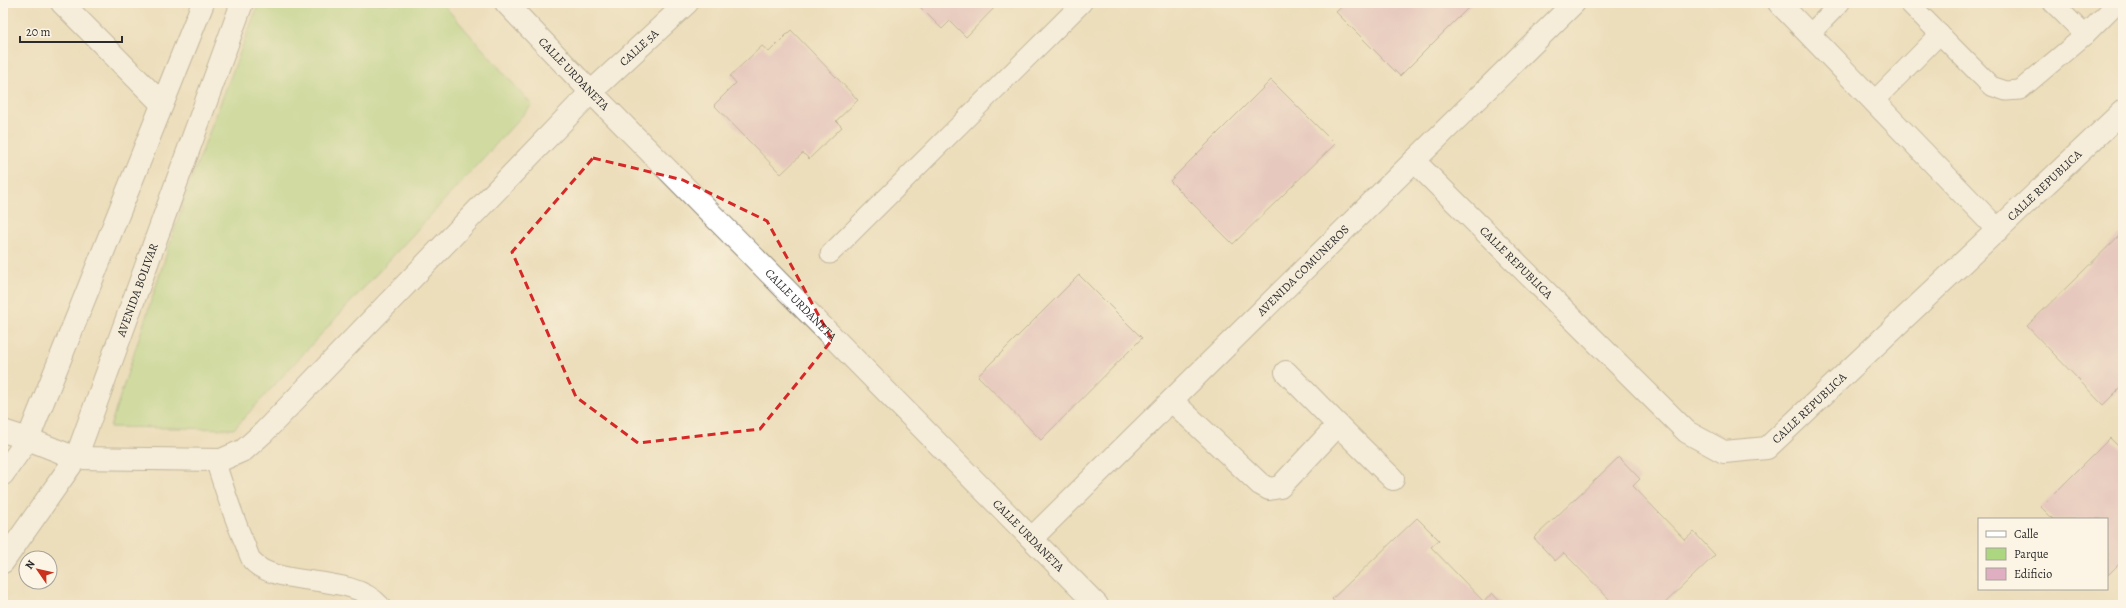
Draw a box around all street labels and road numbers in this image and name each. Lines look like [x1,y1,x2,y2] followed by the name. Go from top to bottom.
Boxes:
[616,25,663,70] street label: CALLE 5A
[535,34,613,115] street label: CALLE URDANETA
[2004,146,2086,224] street label: CALLE REPUBLICA
[1253,221,1353,320] street label: AVENIDA COMUNEROS
[1476,223,1557,303] street label: CALLE REPUBLICA
[113,240,162,340] street label: AVENIDA BOLIVAR
[762,265,841,345] street label: CALLE URDANETA
[1769,368,1851,447] street label: CALLE REPUBLICA
[989,496,1068,576] street label: CALLE URDANETA

